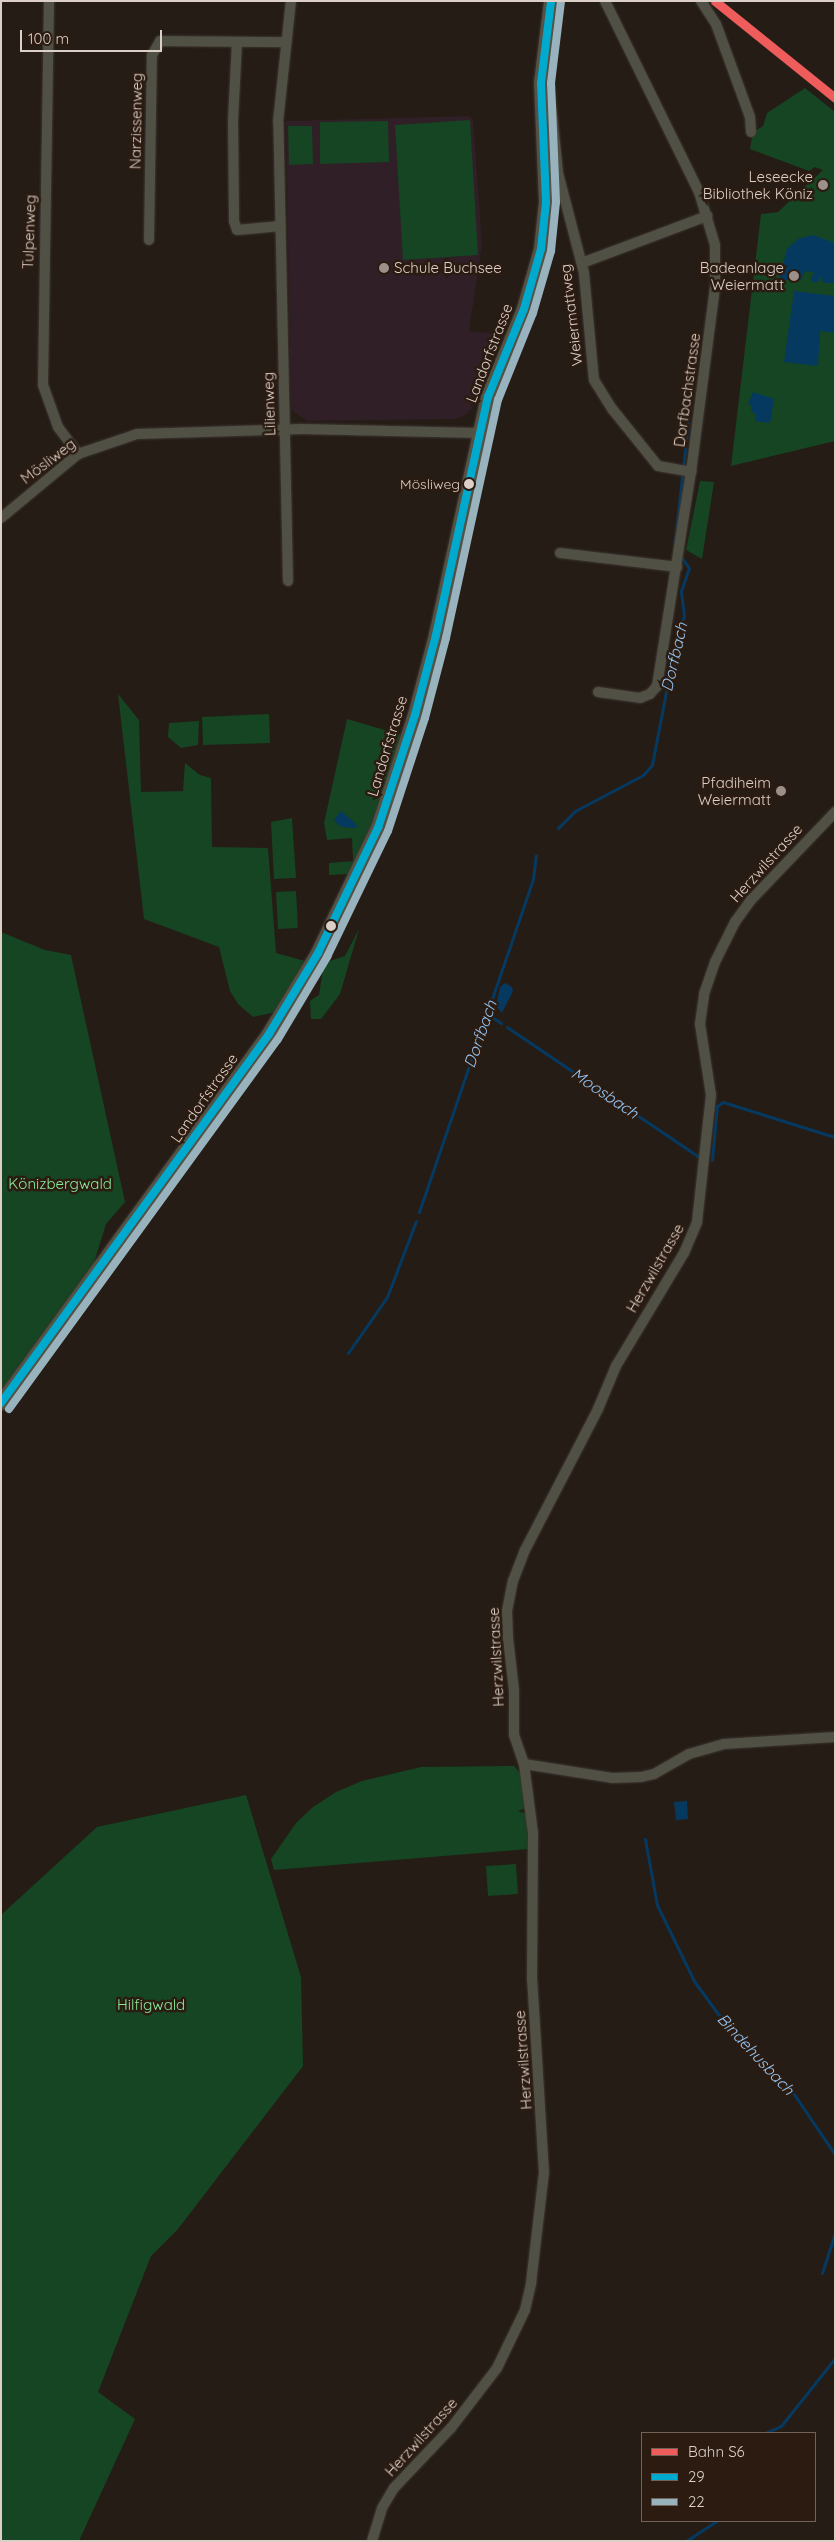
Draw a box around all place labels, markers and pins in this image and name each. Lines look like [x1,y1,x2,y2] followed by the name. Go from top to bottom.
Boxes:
[703,167,813,202] place label: Leseecke Bibliothek Köniz
[817,179,829,191] marker: Leseecke Bibliothek Köniz
[700,258,784,293] place label: Badeanlage Weiermatt
[394,259,502,277] place label: Schule Buchsee
[378,262,390,274] marker: Schule Buchsee
[788,270,800,282] marker: Badeanlage Weiermatt
[400,476,460,492] place label: Mösliweg
[464,479,474,489] marker: Mösliweg
[698,773,771,808] place label: Pfadiheim Weiermatt
[775,785,787,797] marker: Pfadiheim Weiermatt
[326,921,336,931] unlabelled marker

